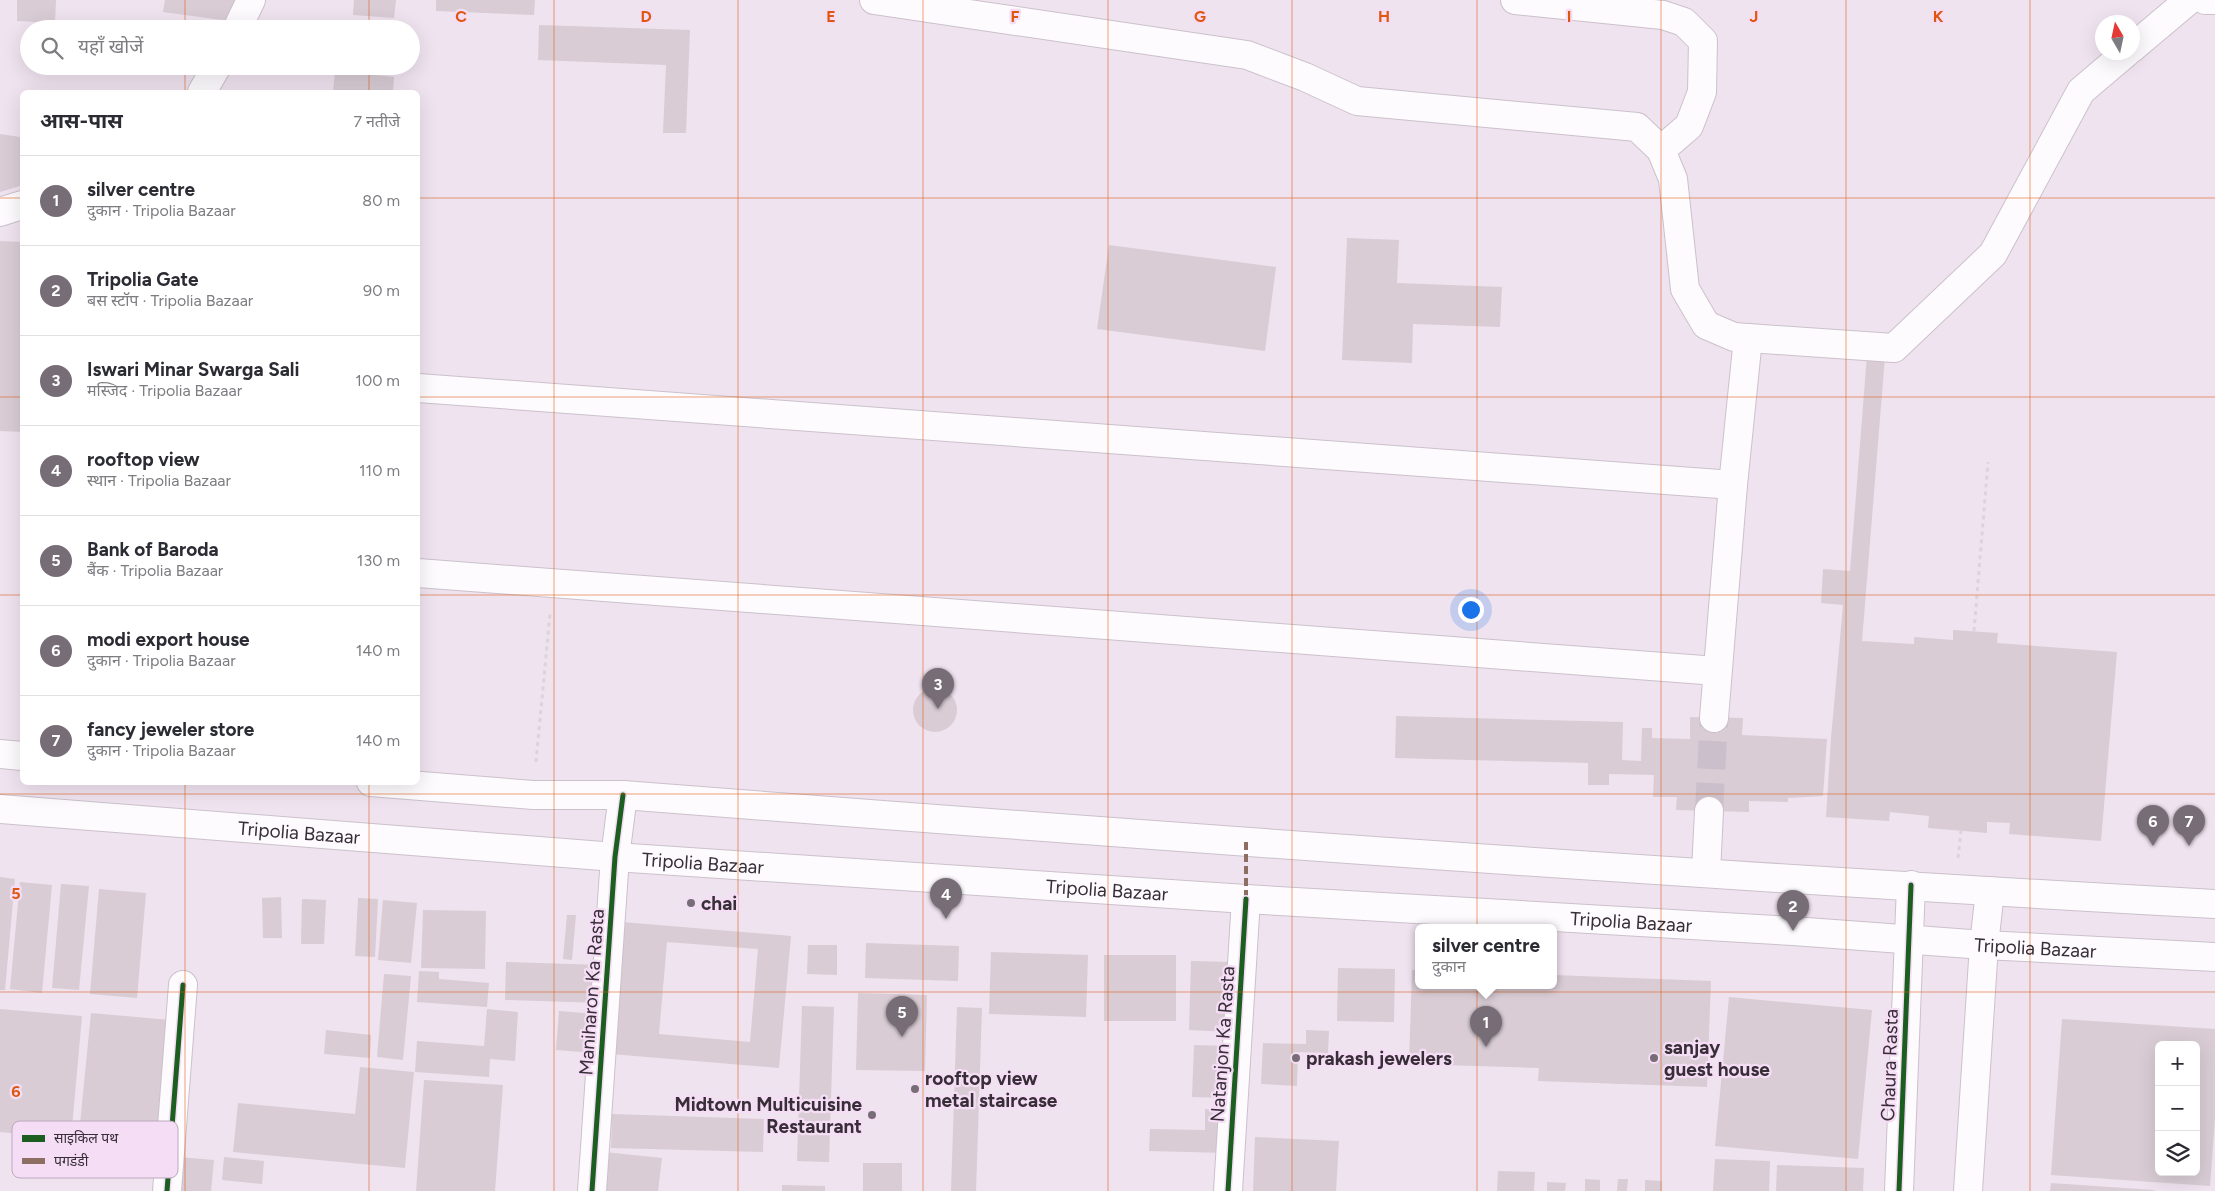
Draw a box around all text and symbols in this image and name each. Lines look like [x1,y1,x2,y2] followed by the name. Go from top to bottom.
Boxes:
[455,7,467,26] text: C
[640,7,652,26] text: D
[826,7,836,26] text: E
[1011,7,1020,26] text: F
[1194,7,1206,26] text: G
[1378,7,1390,26] text: H
[1567,7,1571,26] text: I
[1750,7,1758,26] text: J
[1933,7,1944,26] text: K
[2095,15,2140,60] north arrow
[20,20,420,75] search box
[38,34,66,62] icon: search
[78,35,143,58] text: यहाँ खोजें
[40,108,123,133] text: आस-पास
[353,112,400,131] text: 7 नतीजे
[87,178,195,201] text: silver centre
[53,191,59,210] text: 1
[362,191,400,210] text: 80 m
[87,201,236,220] text: दुकान · Tripolia Bazaar
[87,268,199,291] text: Tripolia Gate
[51,281,61,300] text: 2
[363,281,400,300] text: 90 m
[87,291,253,310] text: बस स्टॉप · Tripolia Bazaar
[87,358,299,381] text: Iswari Minar Swarga Sali
[52,371,60,390] text: 3
[355,371,400,390] text: 100 m
[87,381,242,400] text: मस्जिद · Tripolia Bazaar
[87,448,200,471] text: rooftop view
[51,461,61,480] text: 4
[359,461,400,480] text: 110 m
[87,471,231,490] text: स्थान · Tripolia Bazaar
[87,538,219,561] text: Bank of Baroda
[51,551,61,570] text: 5
[357,551,400,570] text: 130 m
[87,561,223,580] text: बैंक · Tripolia Bazaar
[1458,597,1484,623] your location
[87,628,250,651] text: modi export house
[51,641,61,660] text: 6
[356,641,400,660] text: 140 m
[87,651,236,670] text: दुकान · Tripolia Bazaar
[922,668,954,709] pin: 3
[87,718,254,741] text: fancy jeweler store
[52,731,60,750] text: 7
[356,731,400,750] text: 140 m
[87,741,236,760] text: दुकान · Tripolia Bazaar
[2137,805,2169,846] pin: 6
[2173,805,2205,846] pin: 7
[237,817,361,849] street label: Tripolia Bazaar
[641,848,765,879] street label: Tripolia Bazaar
[1045,875,1169,906] street label: Tripolia Bazaar
[930,878,962,919] pin: 4
[11,884,21,903] text: 5
[1777,890,1809,931] pin: 2
[701,892,737,915] place label: chai
[685,897,697,909] marker: chai
[1569,907,1693,937] street label: Tripolia Bazaar
[574,908,609,1076] street label: Maniharon Ka Rasta
[1415,924,1557,989] popup
[1973,933,2097,963] street label: Tripolia Bazaar
[1432,934,1540,957] text: silver centre
[1432,957,1466,976] text: दुकान
[1206,965,1239,1123] street label: Natanjon Ka Rasta
[886,996,918,1037] pin: 5
[1470,1006,1502,1047] pin: 1
[1876,1008,1903,1122] street label: Chaura Rasta
[1664,1036,1770,1081] place label: sanjay guest house
[2155,1041,2200,1176] map controls
[2155,1041,2200,1086] button: +
[1306,1047,1452,1070] place label: prakash jewelers
[1290,1052,1302,1064] marker: prakash jewelers
[1648,1052,1660,1064] marker: sanjay guest house
[925,1067,1058,1112] place label: rooftop view metal staircase
[11,1082,21,1101] text: 6
[909,1083,921,1095] marker: rooftop view metal staircase
[2155,1086,2200,1131] button: −
[675,1093,862,1138] place label: Midtown Multicuisine Restaurant
[866,1109,878,1121] marker: Midtown Multicuisine Restaurant
[12,1121,178,1178] legend
[54,1130,119,1147] text: साइकिल पथ
[2155,1131,2200,1176] button: layers
[54,1153,89,1170] text: पगडंडी

